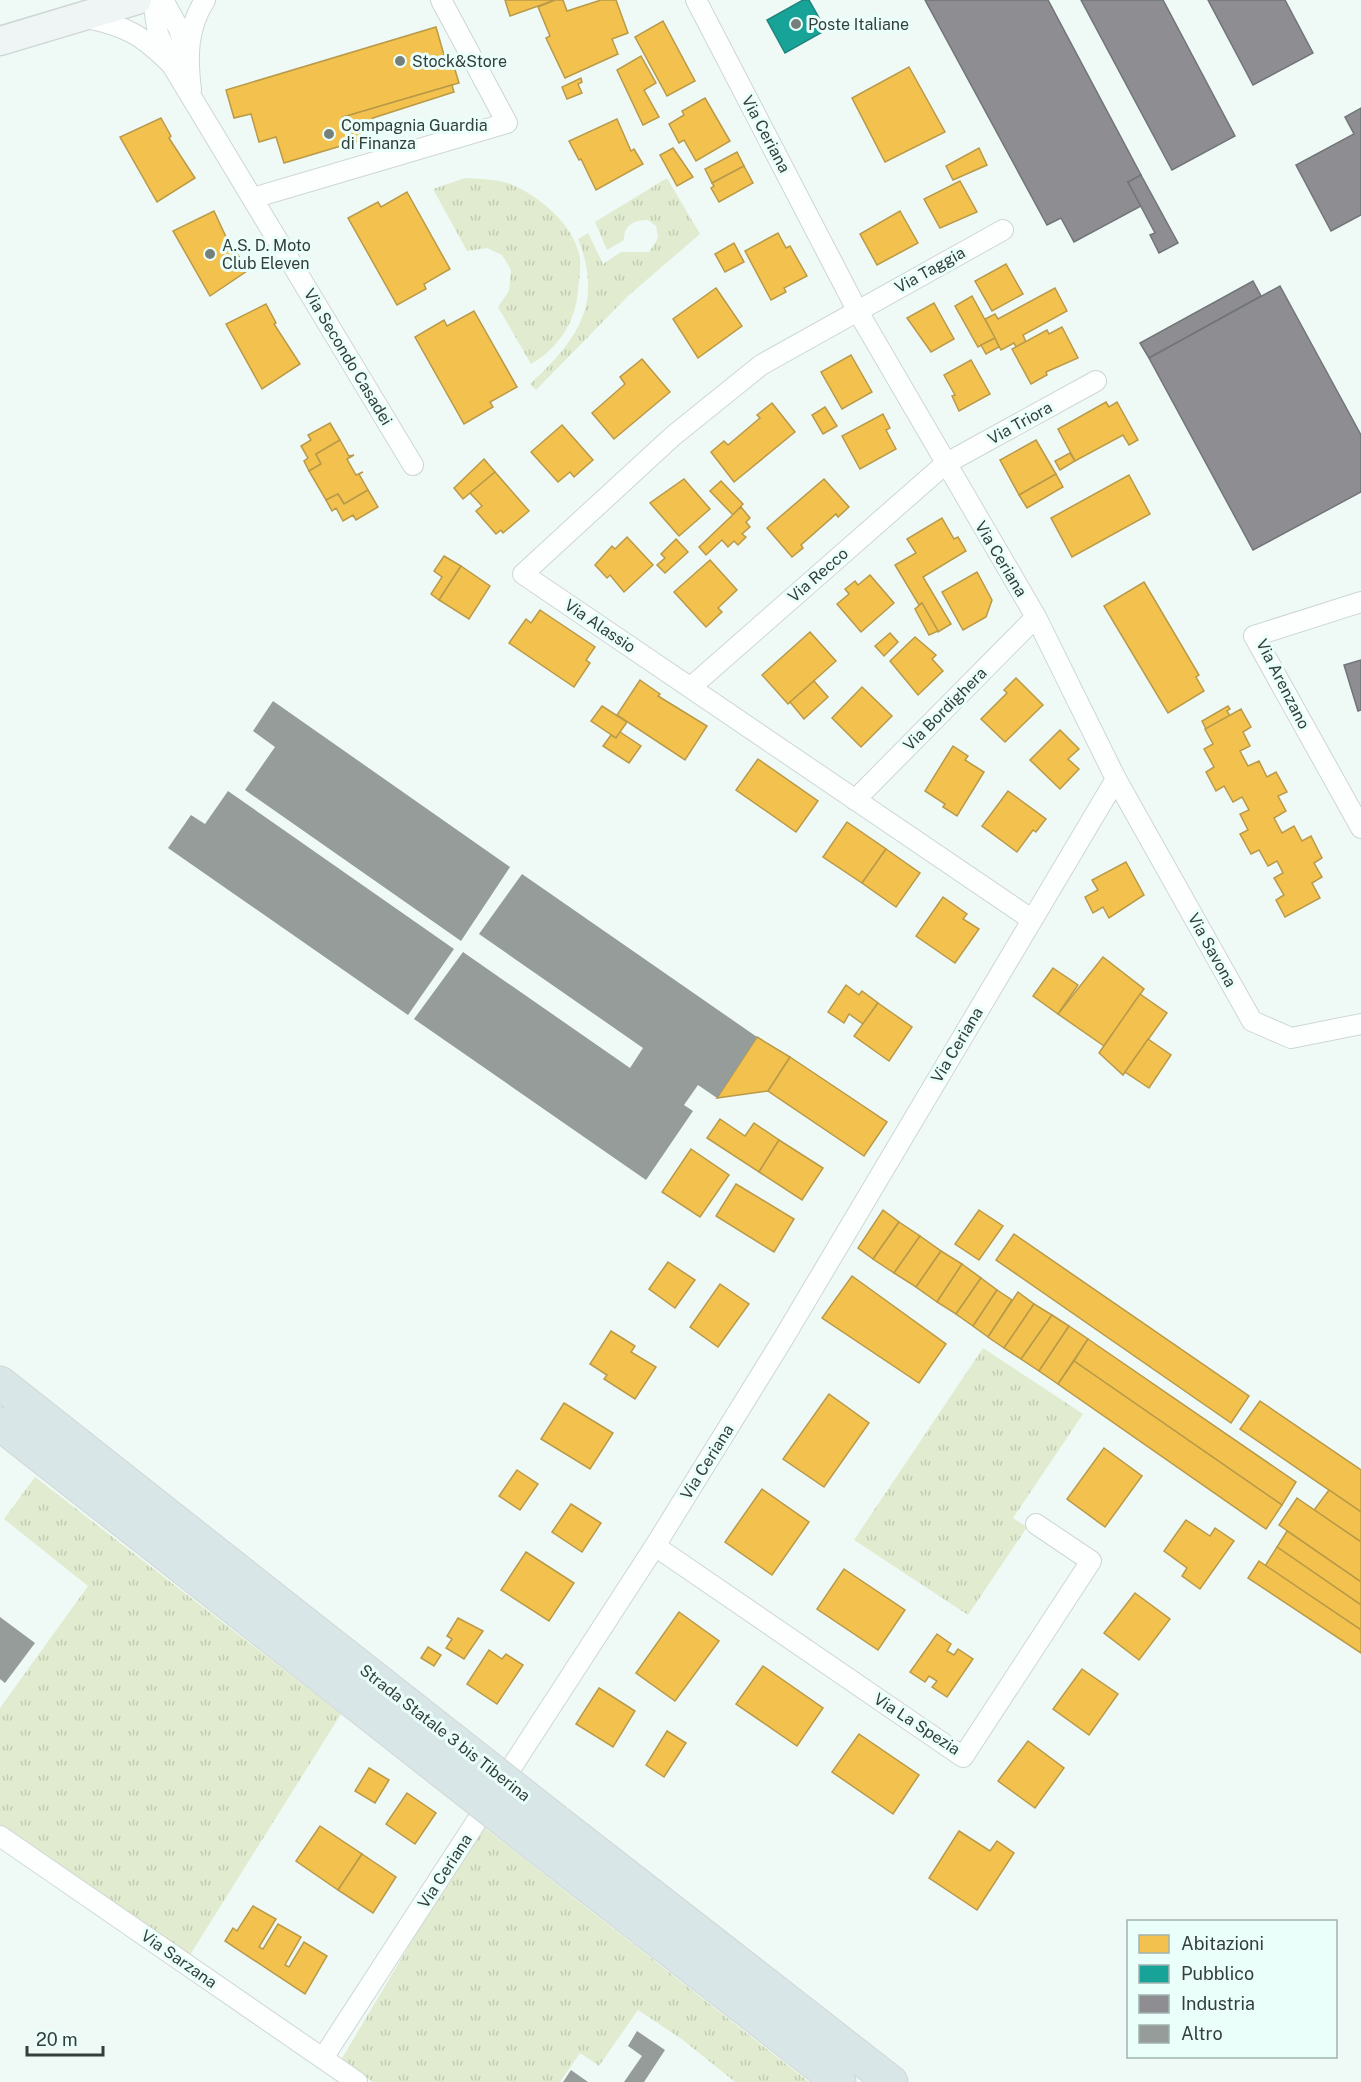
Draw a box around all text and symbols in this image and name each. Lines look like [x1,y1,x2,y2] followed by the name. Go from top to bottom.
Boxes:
[808,15,909,34] place label: Poste Italiane
[789,17,803,31] marker: Poste Italiane
[412,52,507,71] place label: Stock&Store
[393,54,407,68] marker: Stock&Store
[738,92,794,176] street label: Via Ceriana
[341,116,487,153] place label: Compagnia Guardia di Finanza
[322,127,336,141] marker: Compagnia Guardia di Finanza
[222,236,311,273] place label: A.S. D. Moto Club Eleven
[892,243,968,297] street label: Via Taggia
[203,247,217,261] marker: A.S. D. Moto Club Eleven
[300,285,396,429] street label: Via Secondo Casadei
[985,398,1055,448] street label: Via Triora
[971,518,1031,600] street label: Via Ceriana
[784,544,852,606] street label: Via Recco
[561,595,639,657] street label: Via Alassio
[1252,636,1314,732] street label: Via Arenzano
[899,663,991,755] street label: Via Bordighera
[1184,910,1240,990] street label: Via Savona
[927,1004,987,1086] street label: Via Ceriana
[677,1421,737,1503] street label: Via Ceriana
[356,1661,534,1805] street label: Strada Statale 3 bis Tiberina
[870,1689,964,1759] street label: Via La Spezia
[414,1830,476,1912] street label: Via Ceriana
[1127,1920,1337,2058] legend
[138,1926,220,1992] street label: Via Sarzana
[1181,1933,1264,1954] text: Abitazioni
[1181,1963,1254,1984] text: Pubblico
[1181,1993,1255,2014] text: Industria
[27,2019,104,2057] scale bar
[1181,2023,1223,2044] text: Altro
[36,2029,78,2050] text: 20 m

